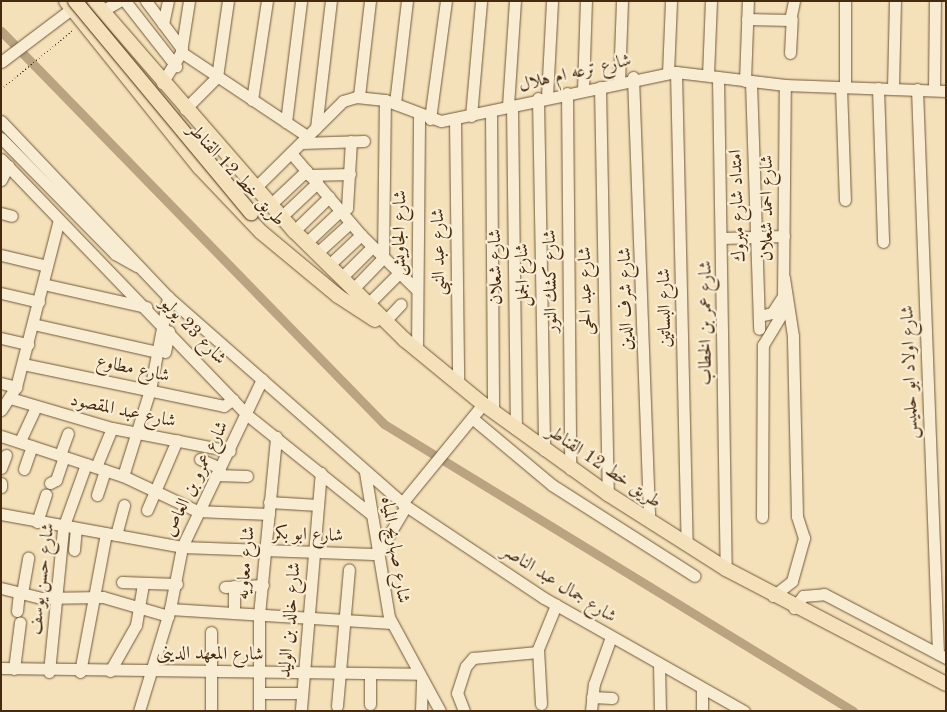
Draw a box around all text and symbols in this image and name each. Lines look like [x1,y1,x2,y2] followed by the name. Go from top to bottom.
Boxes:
[517,50,633,96] street label: شارع ترعه ام هلال
[183,119,289,231] street label: طريق خط 12 القناطر
[725,149,751,263] street label: امتداد شارع مبروك
[756,155,778,261] street label: شارع احمد شعلان
[388,190,412,276] street label: شارع الجاويش
[427,208,451,296] street label: شارع عبد النبى
[485,229,507,305] street label: شارع شعلان
[539,229,563,333] street label: شارع كشك النور
[512,243,534,307] street label: شارع الجمل
[574,247,598,335] street label: شارع عبد الحى
[614,247,638,351] street label: شارع شرف الدين
[695,261,717,385] street label: شارع عمر بن الخطاب
[654,268,676,348] street label: شارع البساتين
[156,293,230,369] street label: شارع 23 يوليو
[897,305,923,439] street label: شارع اولاد ابو حلميس
[94,351,172,387] street label: شارع مطاوع
[68,389,178,433] street label: شارع عبد المقصود
[159,418,233,540] street label: شارع عمرو بن العاص
[543,421,665,513] street label: طريق خط 12 القناطر
[376,495,414,605] street label: شارع صهاريج المياه
[24,522,60,636] street label: شارع حسن يوسف
[273,523,343,547] street label: شارع ابو بكر
[232,525,260,601] street label: شارع معاويه
[498,540,620,628] street label: شارع جمال عبد الناصر
[274,562,306,678] street label: شارع خالد بن الوليد
[156,642,264,666] street label: شارع المعهد الدينى

